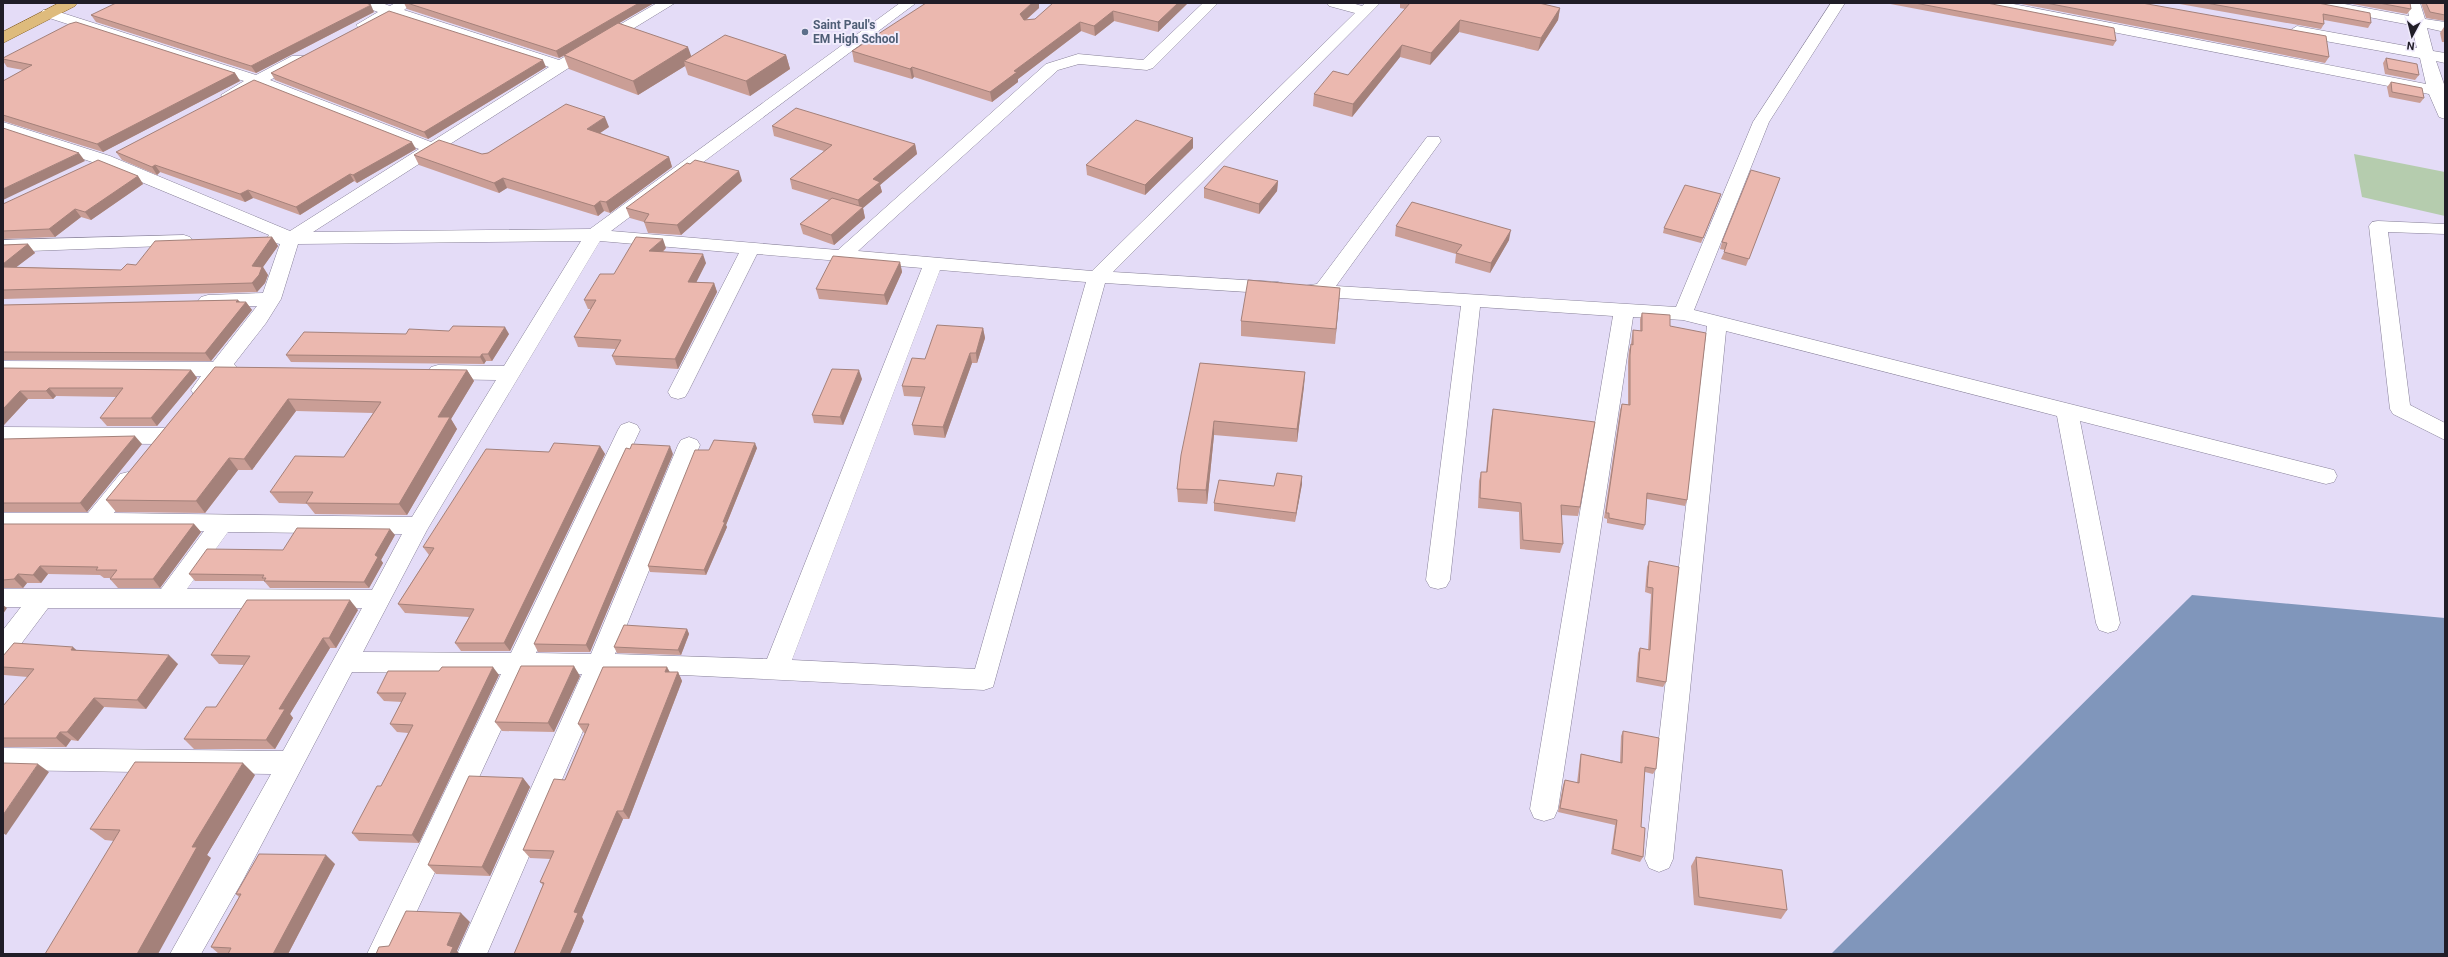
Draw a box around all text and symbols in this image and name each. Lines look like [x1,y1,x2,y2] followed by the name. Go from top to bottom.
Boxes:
[2392,16,2432,56] north arrow
[813,18,899,46] place label: Saint Paul's EM High School
[800,27,810,37] marker: Saint Paul's EM High School
[2406,38,2415,52] text: N

